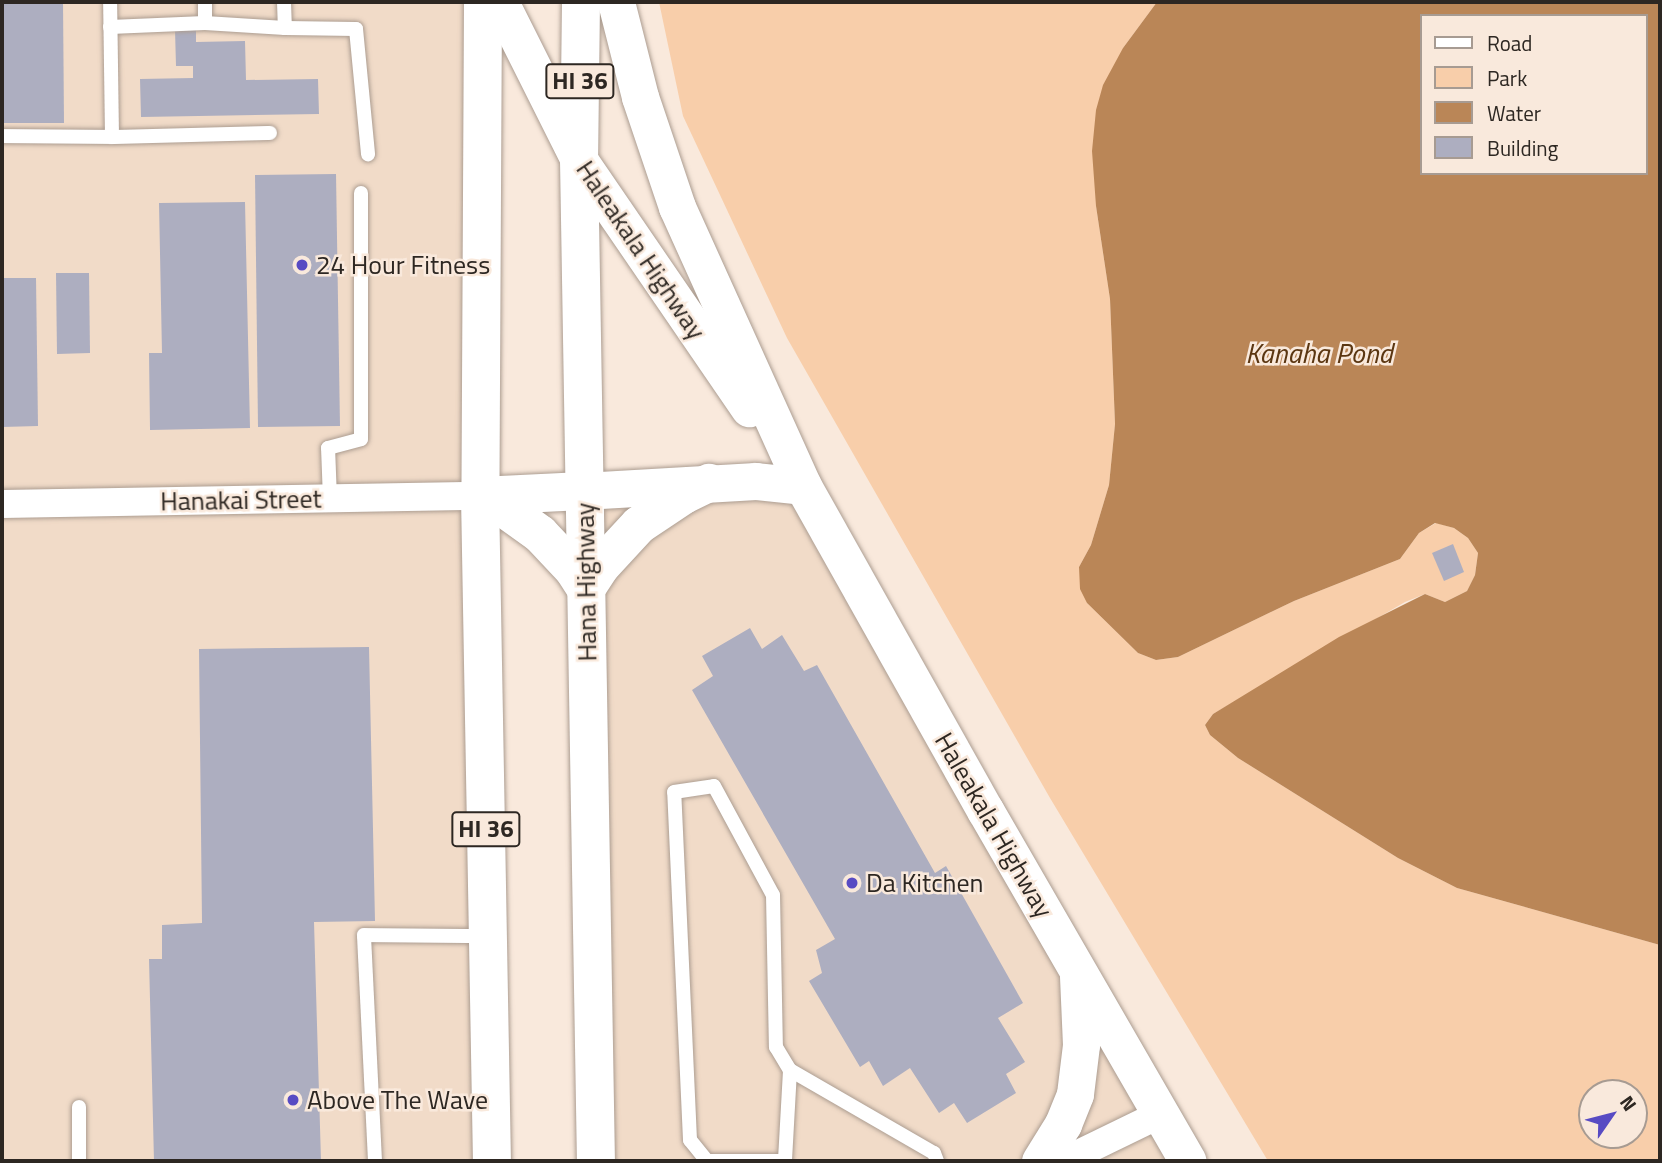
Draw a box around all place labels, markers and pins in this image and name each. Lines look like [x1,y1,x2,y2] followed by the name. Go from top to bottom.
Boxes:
[316,249,490,281] place label: 24 Hour Fitness
[294,257,310,273] marker: 24 Hour Fitness
[866,867,984,899] place label: Da Kitchen
[844,875,860,891] marker: Da Kitchen
[307,1084,488,1116] place label: Above The Wave
[285,1092,301,1108] marker: Above The Wave

